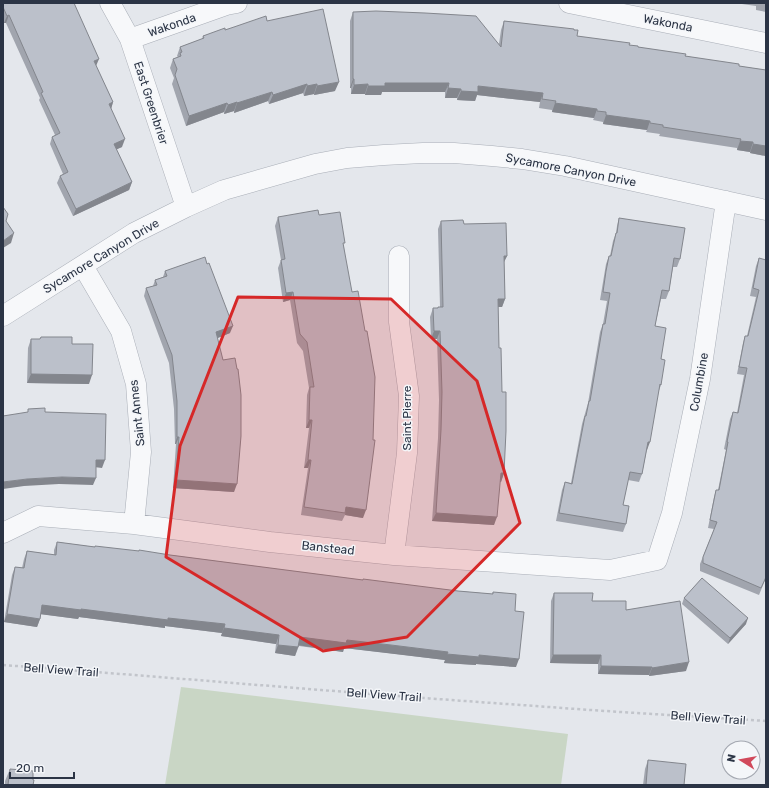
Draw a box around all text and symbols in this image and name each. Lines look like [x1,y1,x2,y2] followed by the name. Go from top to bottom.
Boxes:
[146,10,198,40] street label: Wakonda
[642,11,694,35] street label: Wakonda
[131,60,171,147] street label: East Greenbrier
[504,150,638,190] street label: Sycamore Canyon Drive
[40,216,162,296] street label: Sycamore Canyon Drive
[687,351,711,413] street label: Columbine
[127,379,147,447] street label: Saint Annes
[400,385,414,450] street label: Saint Pierre
[301,538,355,558] street label: Banstead
[23,660,99,680] street label: Bell View Trail
[346,685,422,705] street label: Bell View Trail
[670,708,746,728] street label: Bell View Trail
[721,740,761,780] north arrow
[725,753,739,763] text: N
[10,754,74,780] scale bar
[16,761,44,775] text: 20 m

